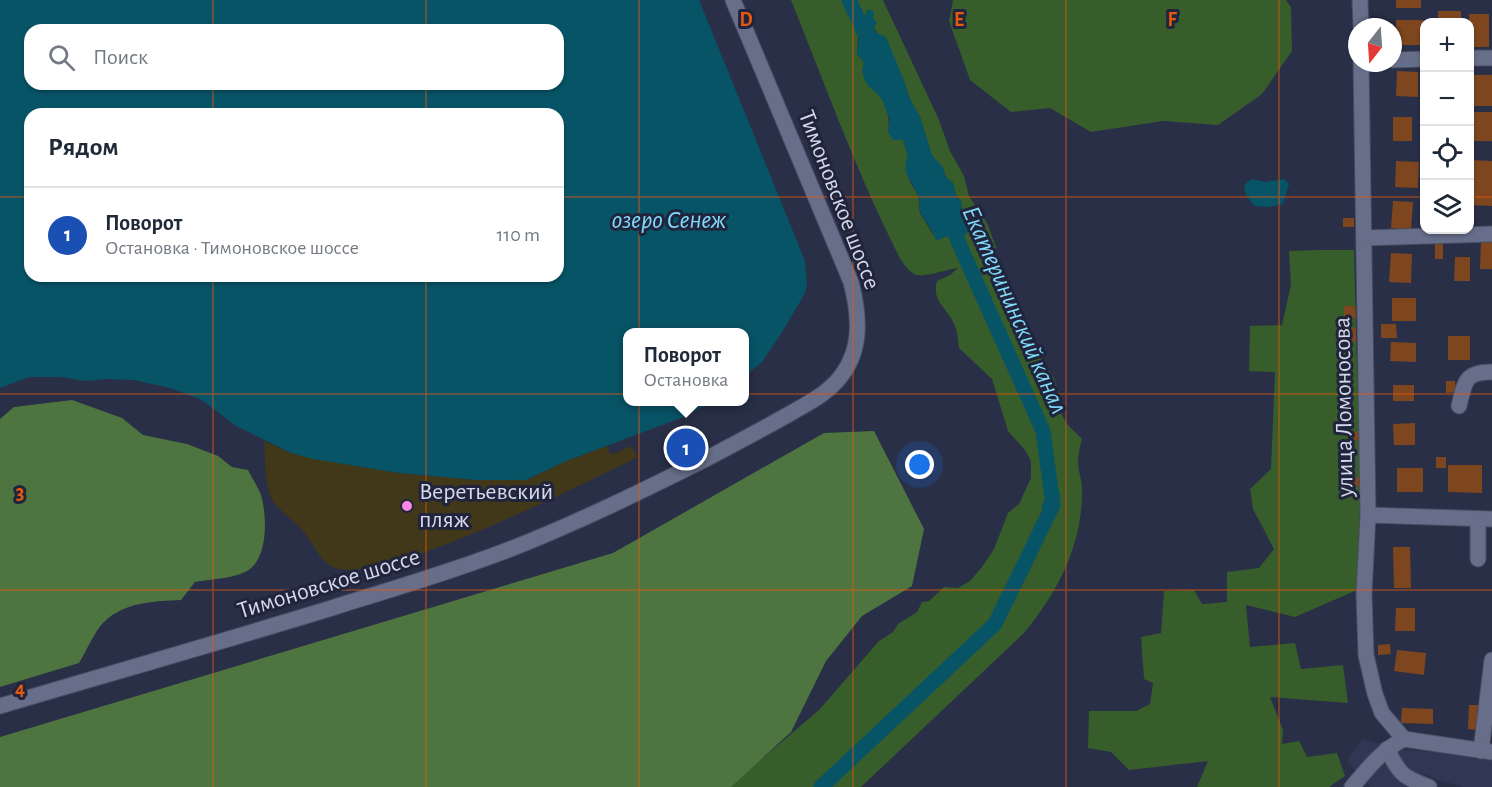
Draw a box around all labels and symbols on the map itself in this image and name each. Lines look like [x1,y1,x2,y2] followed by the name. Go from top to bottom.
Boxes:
[739,10,753,30] text: D
[954,10,964,30] text: E
[1167,10,1177,30] text: F
[1348,18,1402,72] north arrow
[794,107,884,293] street label: Тимоновское шоссе
[957,202,1073,418] water label: Екатерининский канал
[612,207,727,233] water label: озеро Сенеж
[1330,317,1358,498] street label: улица Ломоносова
[666,426,706,470] pin: 1
[905,450,934,479] your location
[419,480,553,532] place label: Веретьевский пляж
[16,483,24,503] text: 3
[400,499,414,513] marker: Веретьевский пляж
[235,545,423,623] street label: Тимоновское шоссе
[15,679,25,699] text: 4

